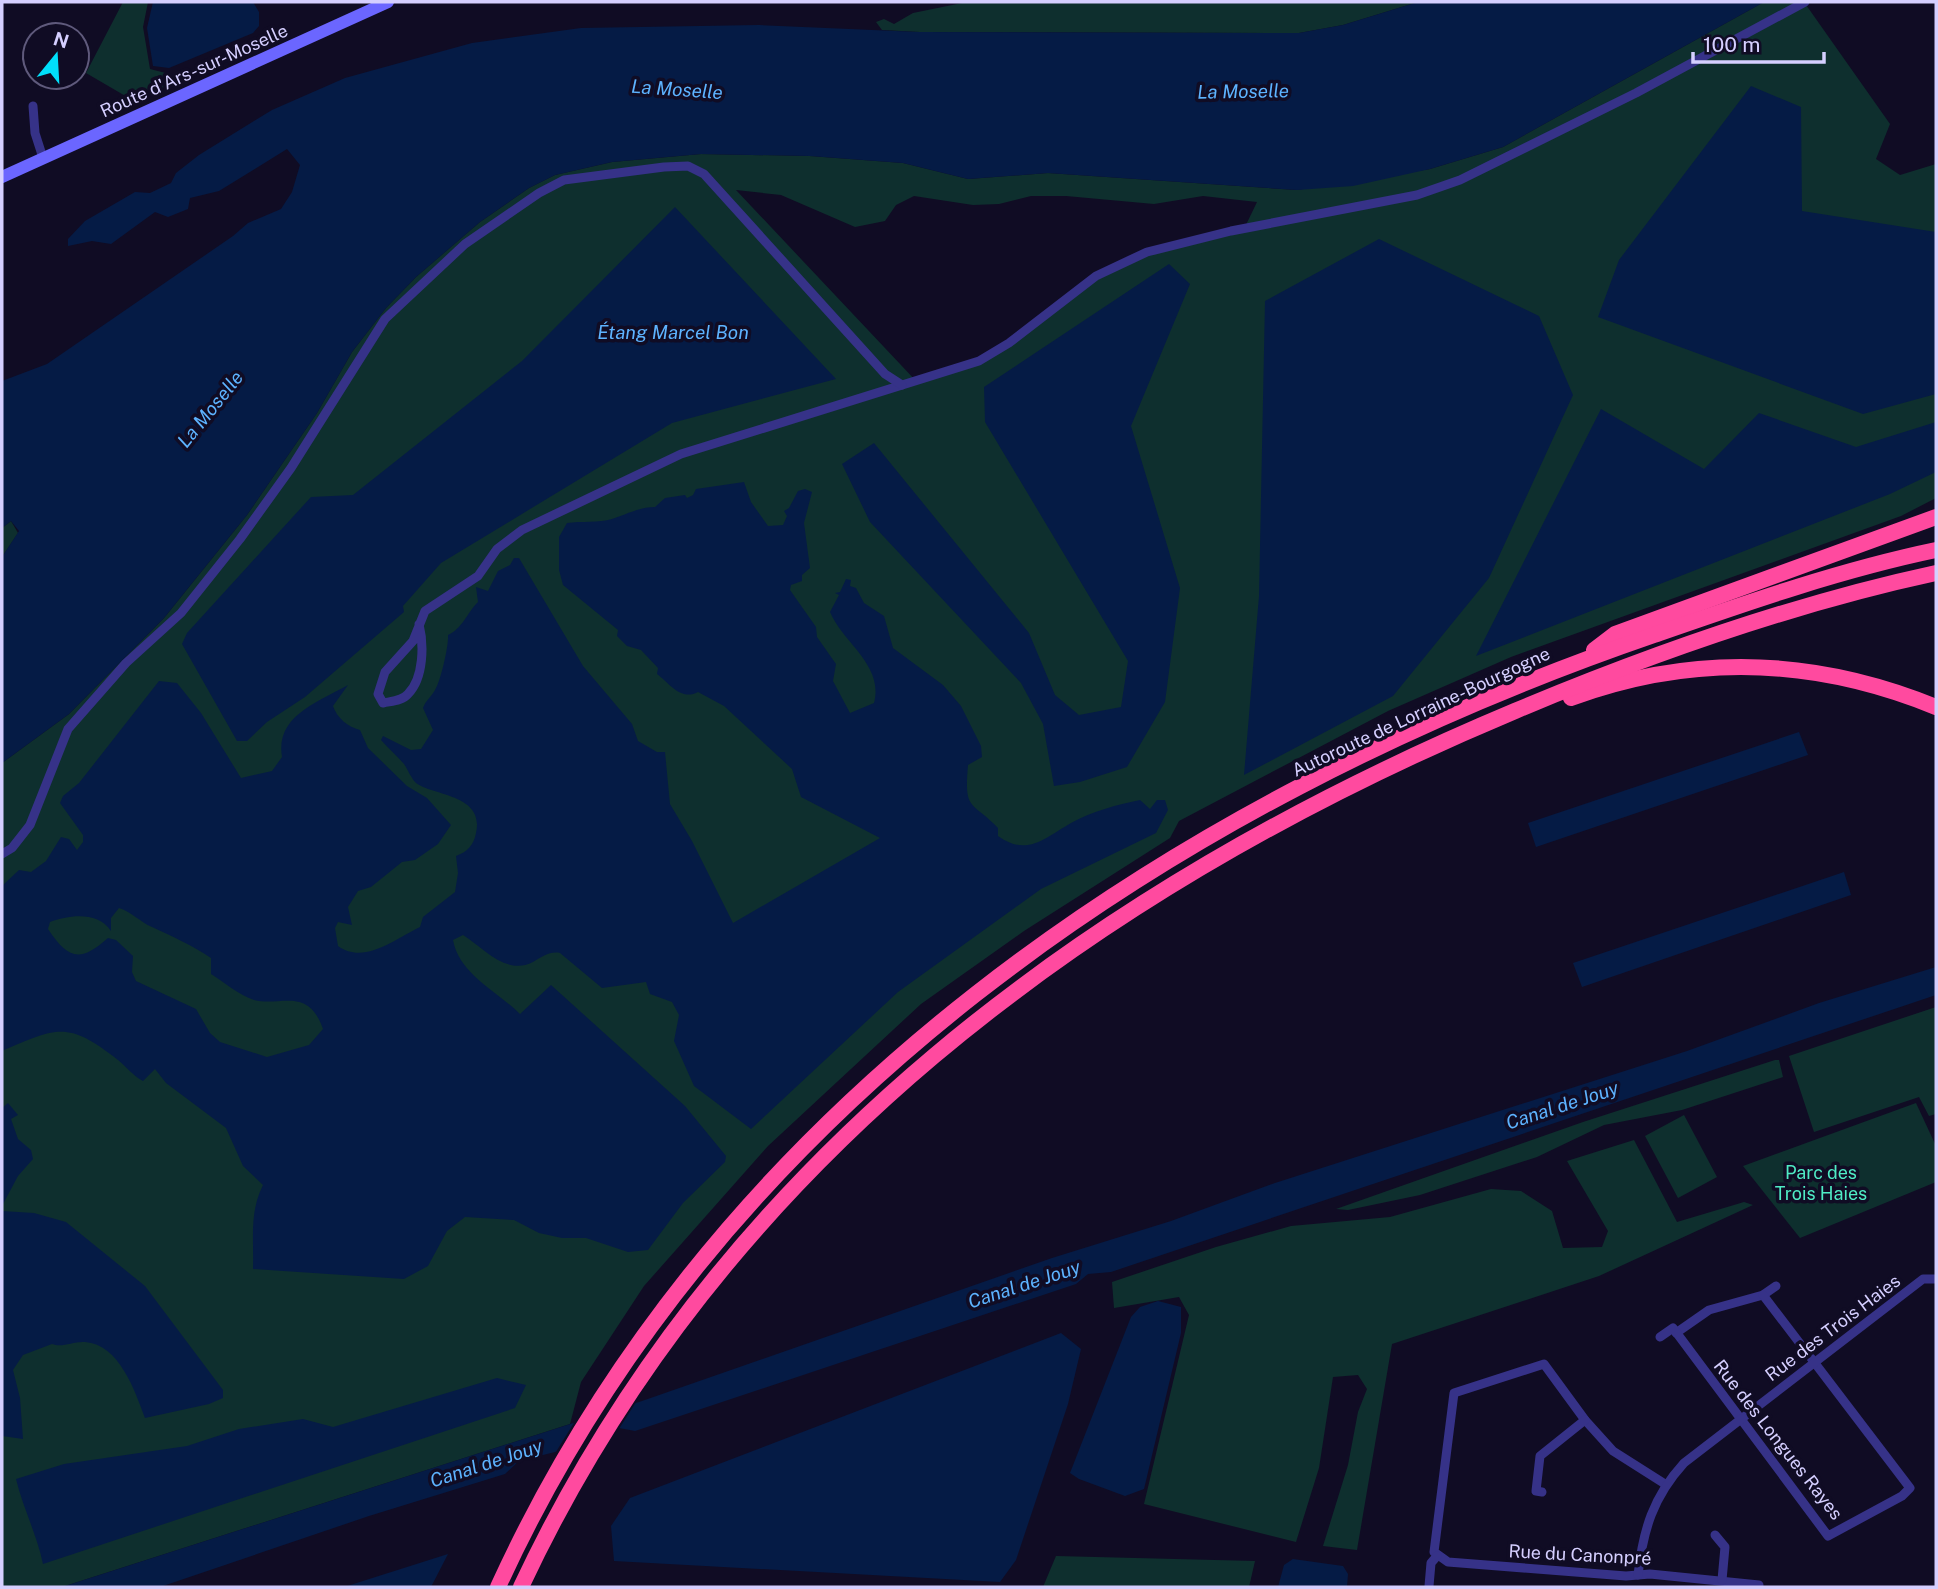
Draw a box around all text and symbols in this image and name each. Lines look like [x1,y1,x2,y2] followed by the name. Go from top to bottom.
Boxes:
[97,20,291,121] street label: Route d'Ars-sur-Moselle
[21,21,91,91] north arrow
[1693,21,1824,65] scale bar
[51,27,72,53] text: N
[1703,32,1760,57] text: 100 m
[630,75,724,103] water label: La Moselle
[1197,79,1289,103] water label: La Moselle
[597,321,749,343] water label: Étang Marcel Bon
[173,366,247,452] water label: La Moselle
[1288,642,1553,781] street label: Autoroute de Lorraine-Bourgogne
[1503,1076,1621,1134] water label: Canal de Jouy
[1775,1162,1867,1204] park label: Parc des Trois Haies
[965,1255,1083,1313] water label: Canal de Jouy
[1761,1270,1904,1385] street label: Rue des Trois Haies
[1710,1356,1847,1524] street label: Rue des Longues Rayes
[427,1434,545,1492] water label: Canal de Jouy
[1508,1540,1652,1569] street label: Rue du Canonpré

